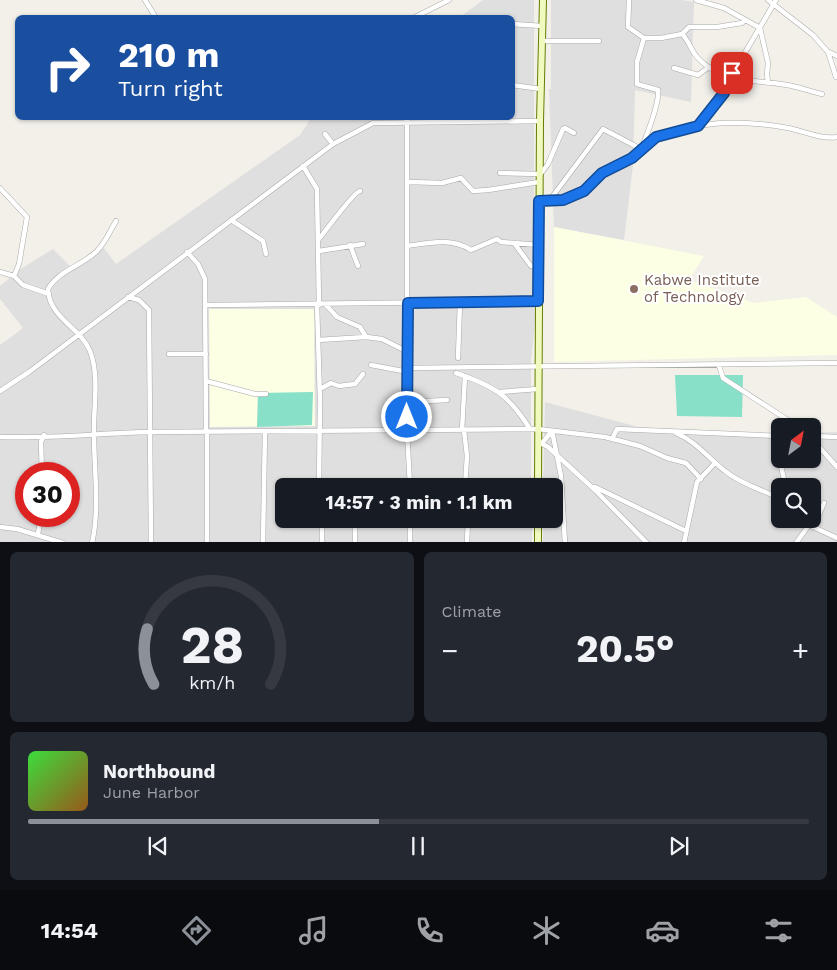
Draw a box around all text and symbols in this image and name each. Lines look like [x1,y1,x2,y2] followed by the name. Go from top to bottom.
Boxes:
[118,34,219,76] text: 210 m
[35,35,100,100] icon: right
[711,52,753,94] pin
[718,59,746,87] icon: arrive
[118,76,223,101] text: Turn right
[644,271,760,306] place label: Kabwe Institute of Technology
[628,283,640,295] marker: Kabwe Institute of Technology
[380,390,432,442] position arrow
[771,418,821,468] north arrow
[771,418,821,528] map controls
[15,462,80,527] speed limit sign: 30
[771,478,821,528] button: search
[326,491,512,514] text: 14:57 · 3 min · 1.1 km
[442,602,502,621] text: Climate
[180,615,244,676] text: 28
[576,627,675,671] text: 20.5°
[442,634,458,667] text: −
[792,634,809,667] text: +
[189,672,235,693] text: km/h
[103,760,215,783] text: Northbound
[103,783,200,802] text: June Harbor
[144,832,172,860] icon: previous
[404,832,432,860] icon: pause
[665,832,693,860] icon: next
[179,913,214,948] icon: directions
[296,913,331,948] icon: music
[412,913,447,948] icon: phone
[529,913,564,948] icon: climate
[645,913,680,948] icon: car
[761,913,796,948] icon: filters
[41,918,98,943] text: 14:54

